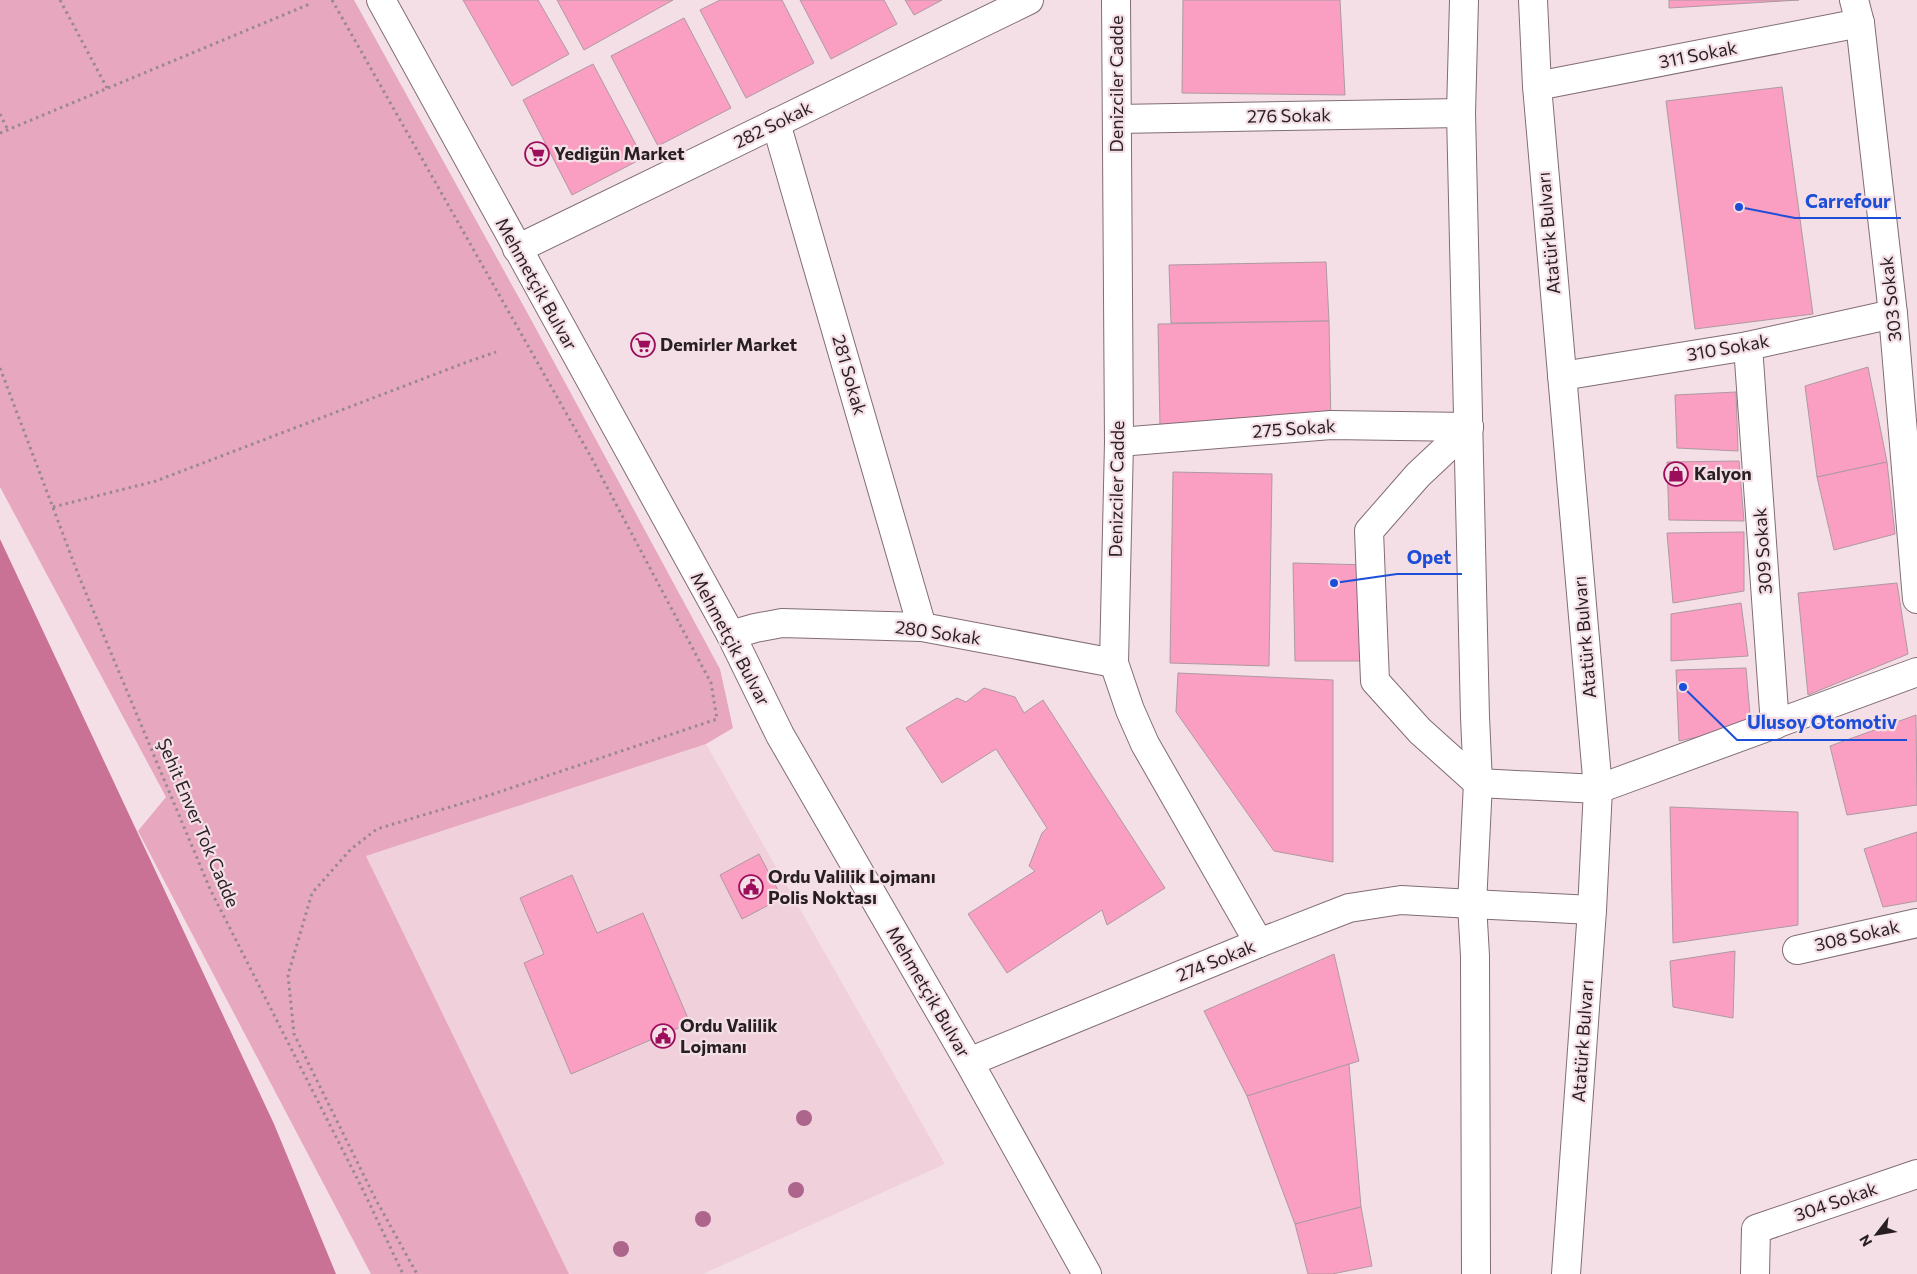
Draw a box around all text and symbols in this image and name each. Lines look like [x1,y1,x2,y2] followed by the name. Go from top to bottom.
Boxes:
[1105,16,1127,152] street label: Denizciler Cadde
[1657,36,1739,72] street label: 311 Sokak
[730,96,816,153] street label: 282 Sokak
[1247,103,1331,127] street label: 276 Sokak
[524,141,550,167] supermarket icon: Yedigün Market
[554,142,685,164] place label: Yedigün Market
[1532,171,1564,295] street label: Atatürk Bulvarı
[1795,184,1901,218] callout: Carrefour
[1805,189,1891,212] text: Carrefour
[491,213,582,354] street label: Mehmetçik Bulvar
[1875,255,1905,343] street label: 303 Sokak
[1685,329,1771,365] street label: 310 Sokak
[630,332,656,358] supermarket icon: Demirler Market
[828,332,872,418] street label: 281 Sokak
[660,333,797,355] place label: Demirler Market
[1252,414,1337,442] street label: 275 Sokak
[1104,420,1128,558] street label: Denizciler Cadde
[1663,461,1689,487] shop icon: Kalyon
[1694,462,1752,484] place label: Kalyon
[1748,507,1776,595] street label: 309 Sokak
[1397,540,1462,574] callout: Opet
[1407,545,1451,568] text: Opet
[686,568,775,709] street label: Mehmetçik Bulvar
[1568,575,1600,699] street label: Atatürk Bulvarı
[894,615,983,649] street label: 280 Sokak
[1737,706,1907,740] callout: Ulusoy Otomotiv
[1747,710,1898,733] text: Ulusoy Otomotiv
[153,735,245,911] street label: Şehit Enver Tok Cadde
[768,865,936,908] place label: Ordu Valilik Lojmanı Polis Noktası
[738,874,764,900] public building icon: Ordu Valilik Lojmanı Polis Noktası
[1812,915,1902,955] street label: 308 Sokak
[882,922,975,1061] street label: Mehmetçik Bulvar
[1173,934,1258,986] street label: 274 Sokak
[1567,979,1597,1103] street label: Atatürk Bulvarı
[680,1014,778,1057] place label: Ordu Valilik Lojmanı
[650,1023,676,1049] public building icon: Ordu Valilik Lojmanı
[1791,1176,1880,1226] street label: 304 Sokak
[1852,1209,1902,1259] north arrow
[1855,1232,1875,1250] text: N

